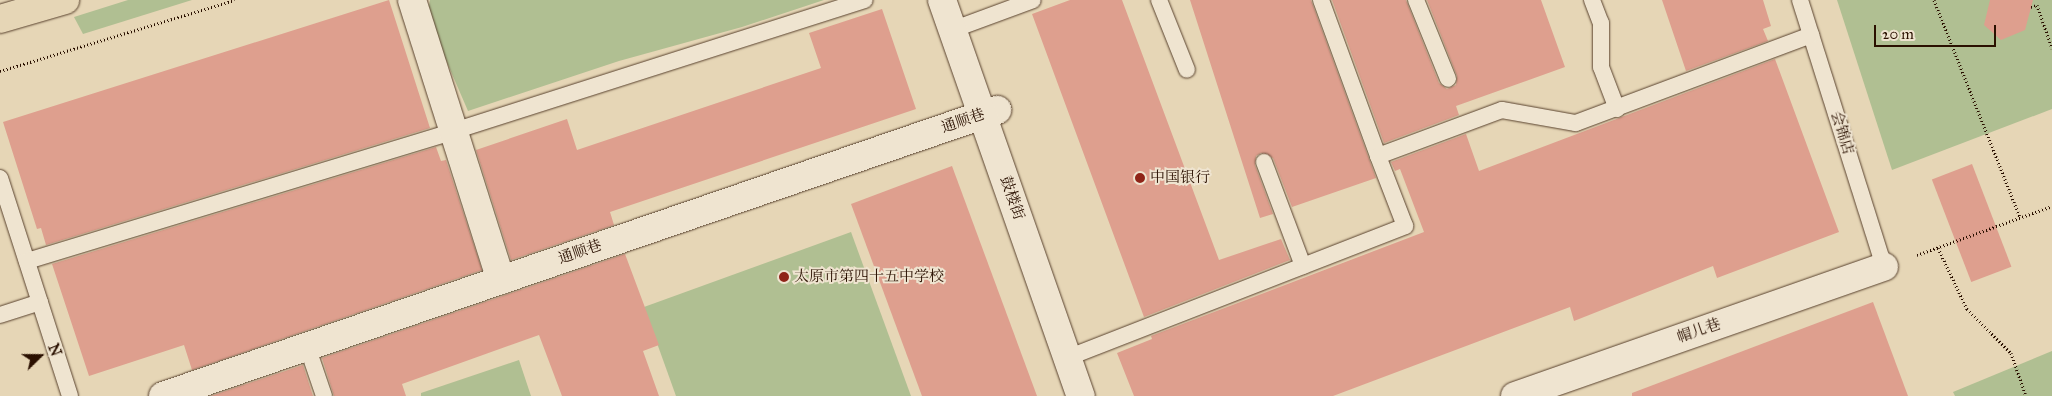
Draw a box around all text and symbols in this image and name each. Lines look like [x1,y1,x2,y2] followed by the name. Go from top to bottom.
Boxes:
[1877,15,2000,47] scale bar
[1882,25,1914,43] text: 20 m
[939,105,987,137] street label: 通顺巷
[1827,109,1857,157] street label: 会锦店
[1150,169,1210,187] place label: 中国银行
[1134,172,1146,184] marker: 中国银行
[996,174,1028,222] street label: 鼓楼街
[556,236,604,268] street label: 通顺巷
[794,268,944,286] place label: 太原市第四十五中学校
[778,271,790,283] marker: 太原市第四十五中学校
[1675,315,1723,347] street label: 帽儿巷
[15,331,65,381] north arrow
[44,342,64,359] text: N

